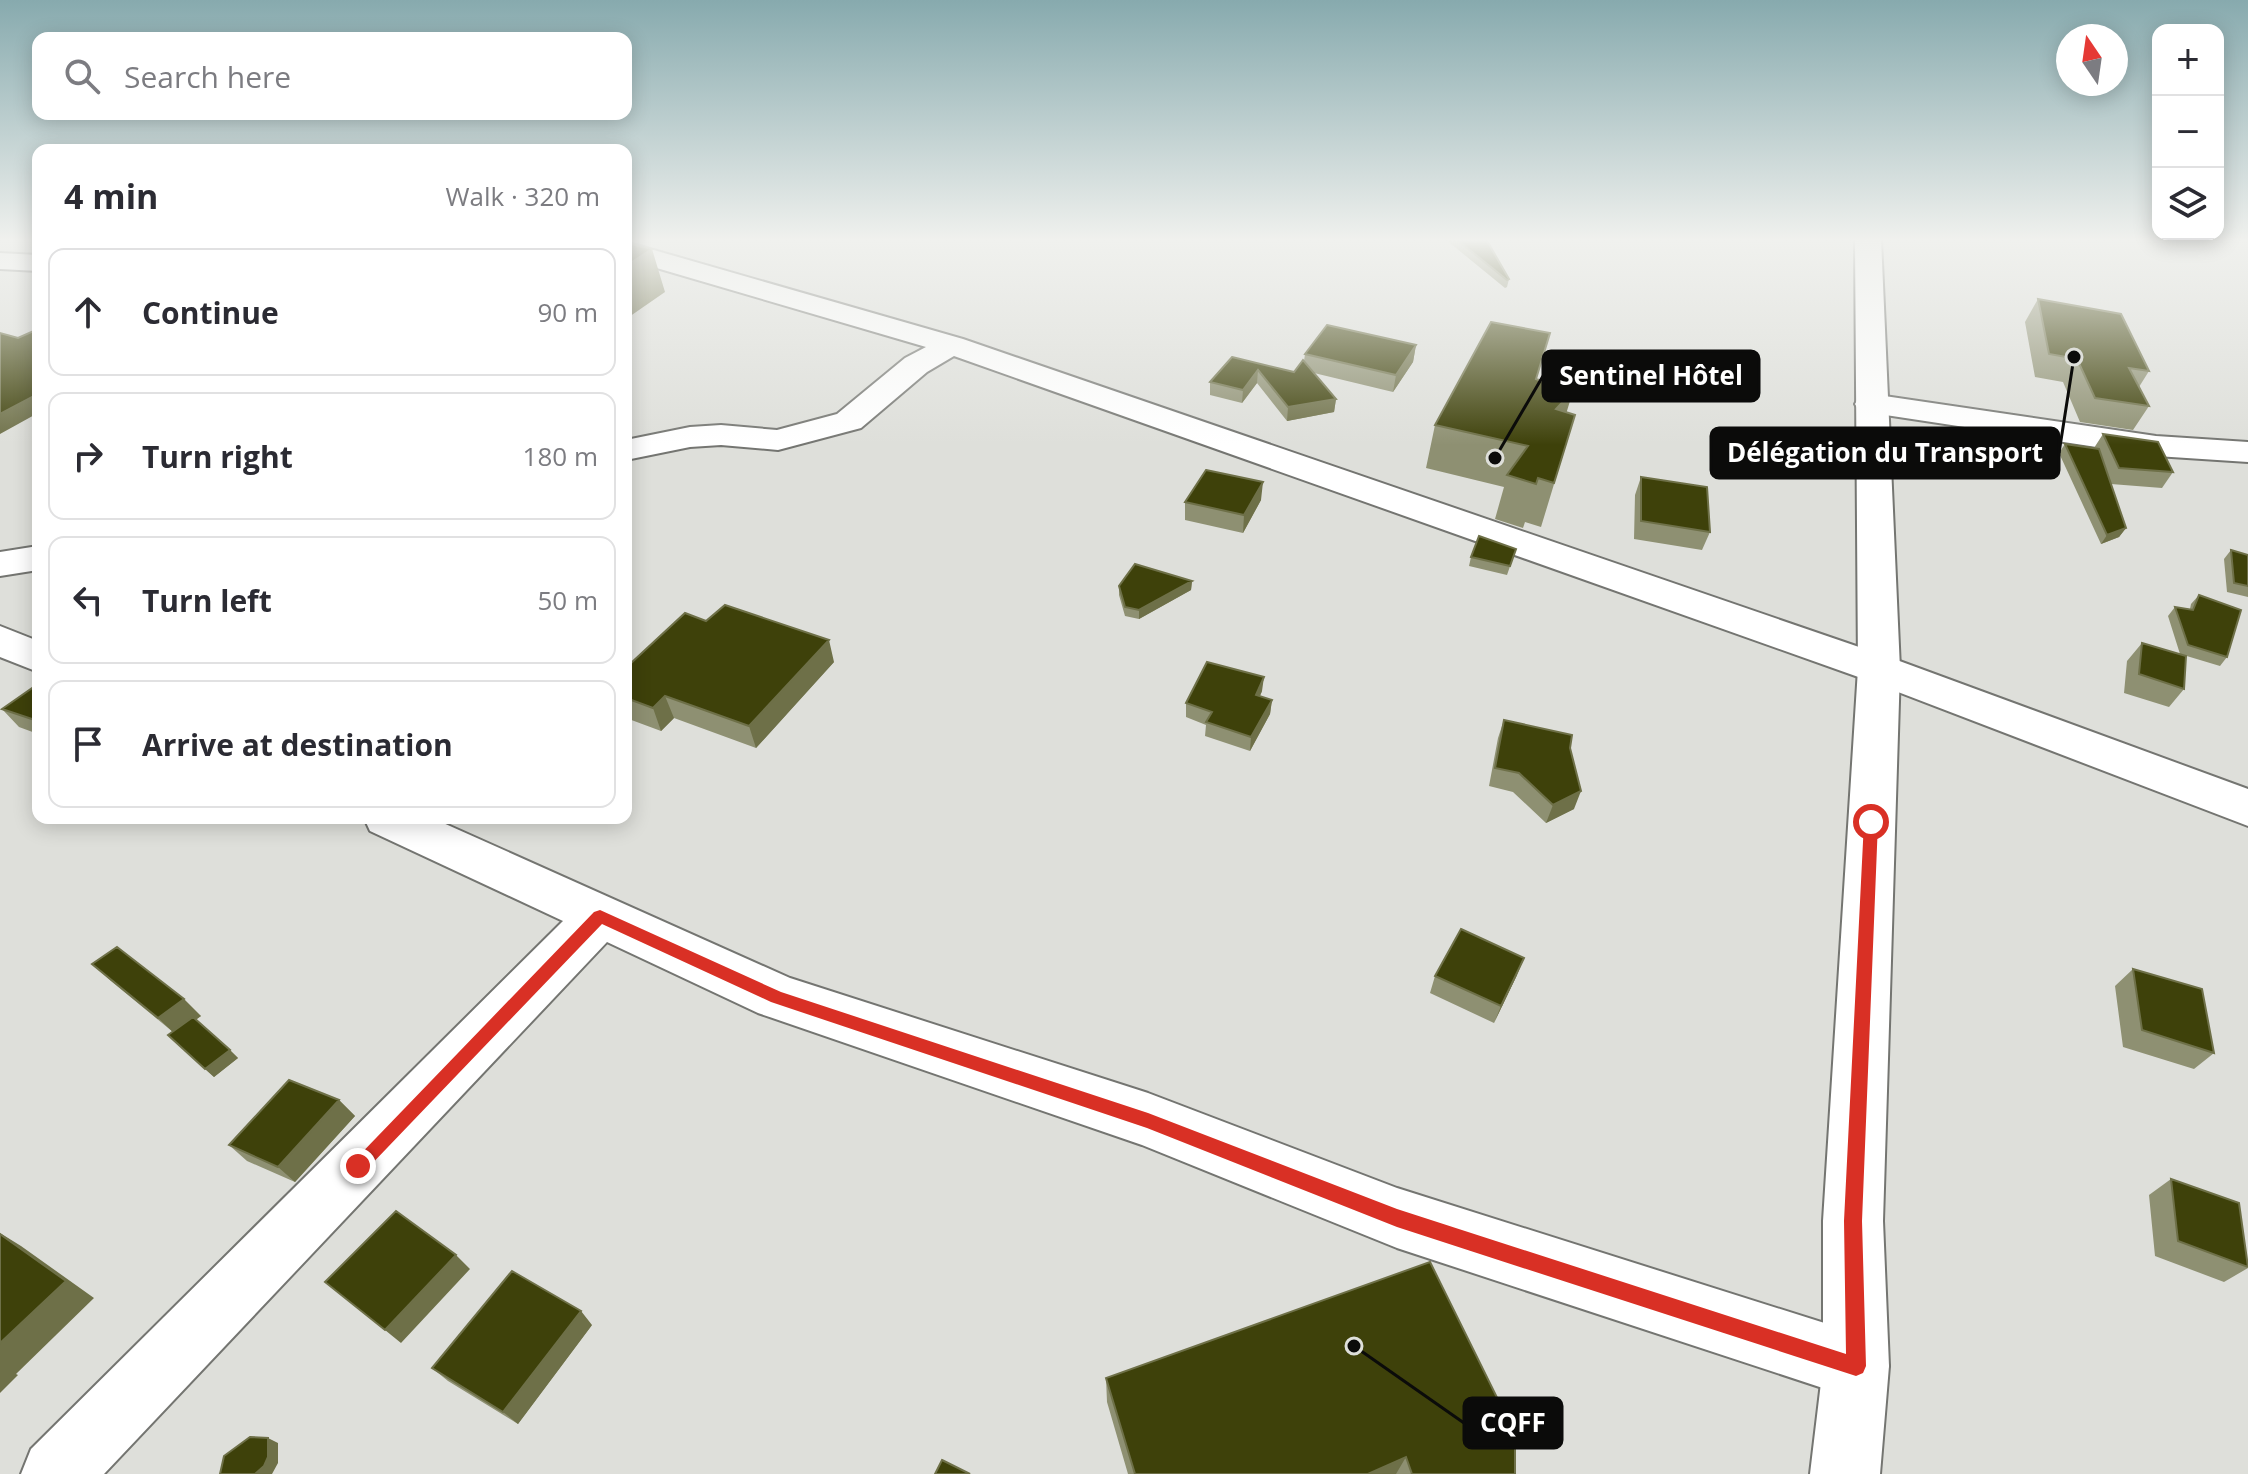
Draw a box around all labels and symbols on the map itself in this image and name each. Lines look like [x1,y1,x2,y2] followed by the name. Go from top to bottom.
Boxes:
[2056,24,2128,96] north arrow
[1543,351,1759,401] callout: Sentinel Hôtel
[1559,357,1743,393] text: Sentinel Hôtel
[1711,428,2059,478] callout: Délégation du Transport
[1727,434,2043,470] text: Délégation du Transport
[1853,804,1889,840] route start
[340,1148,376,1184] route end
[1464,1398,1562,1448] callout: CQFF
[1480,1404,1546,1440] text: CQFF

